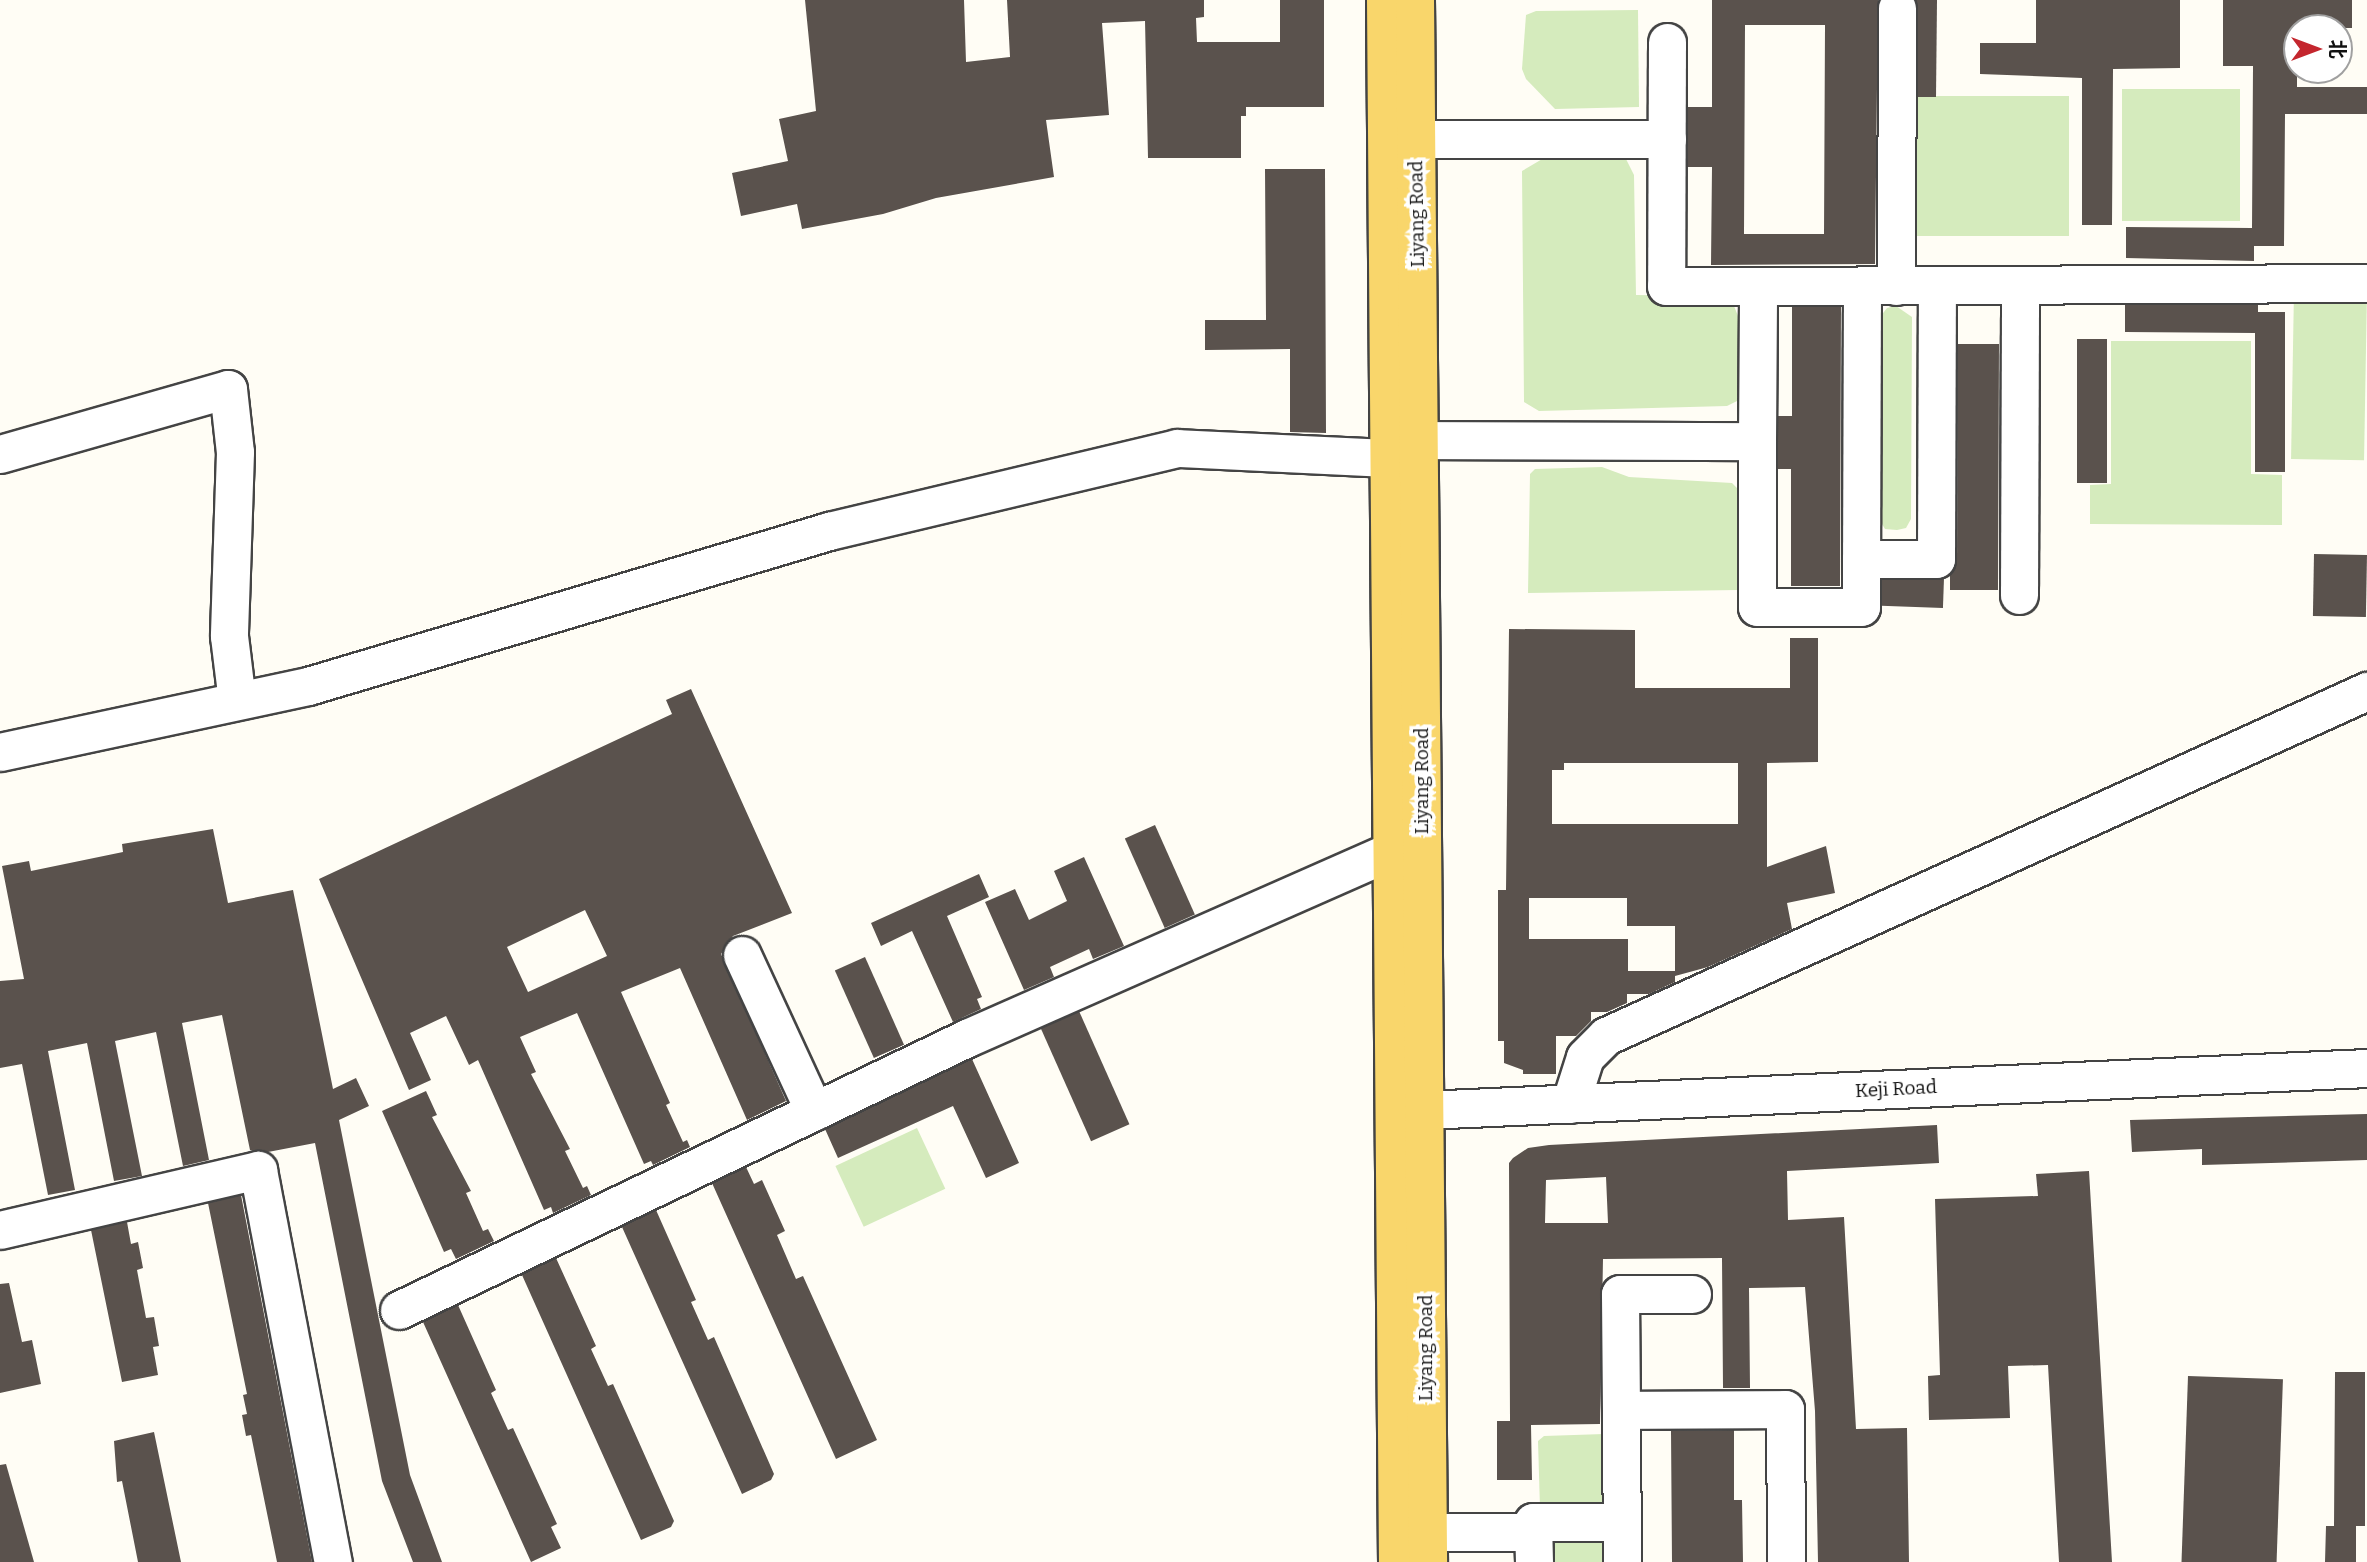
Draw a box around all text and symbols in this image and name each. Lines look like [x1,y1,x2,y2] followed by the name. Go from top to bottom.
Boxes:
[2283,14,2353,84] north arrow
[2326,39,2349,59] text: 北
[1405,160,1429,268] street label: Liyang Road
[1411,728,1433,834] street label: Liyang Road
[1854,1075,1938,1103] street label: Keji Road
[1415,1295,1437,1401] street label: Liyang Road

